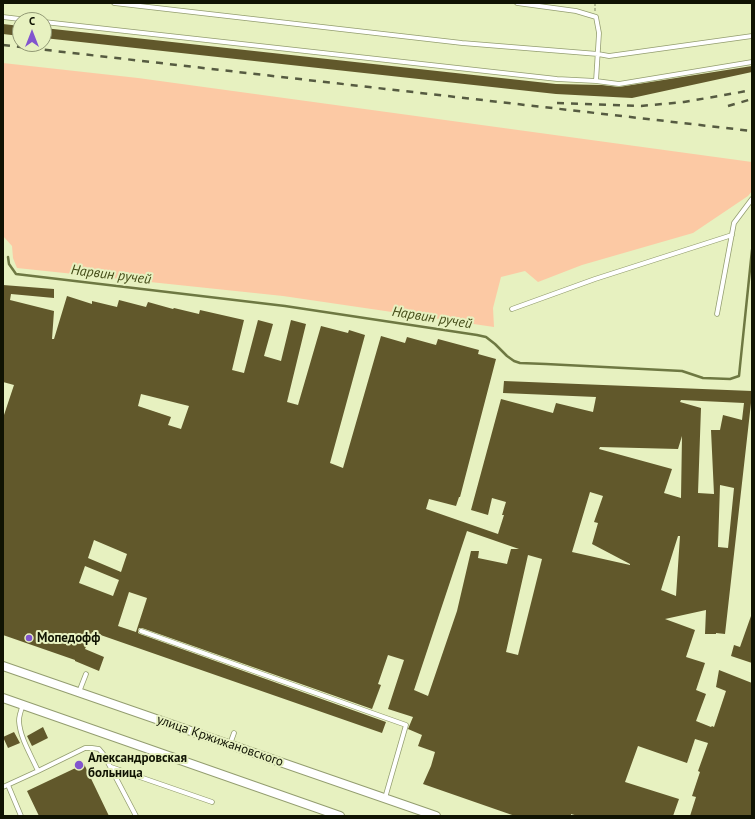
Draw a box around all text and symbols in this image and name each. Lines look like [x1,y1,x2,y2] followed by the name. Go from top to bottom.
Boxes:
[12,12,52,52] north arrow
[29,14,35,28] text: С
[70,262,152,288] water label: Нарвин ручей
[391,303,473,333] water label: Нарвин ручей
[37,630,100,646] place label: Мопедофф
[24,633,34,643] marker: Мопедофф
[155,712,285,770] street label: улица Кржижановского
[88,750,187,781] place label: Александровская больница
[73,759,85,771] marker: Александровская больница

